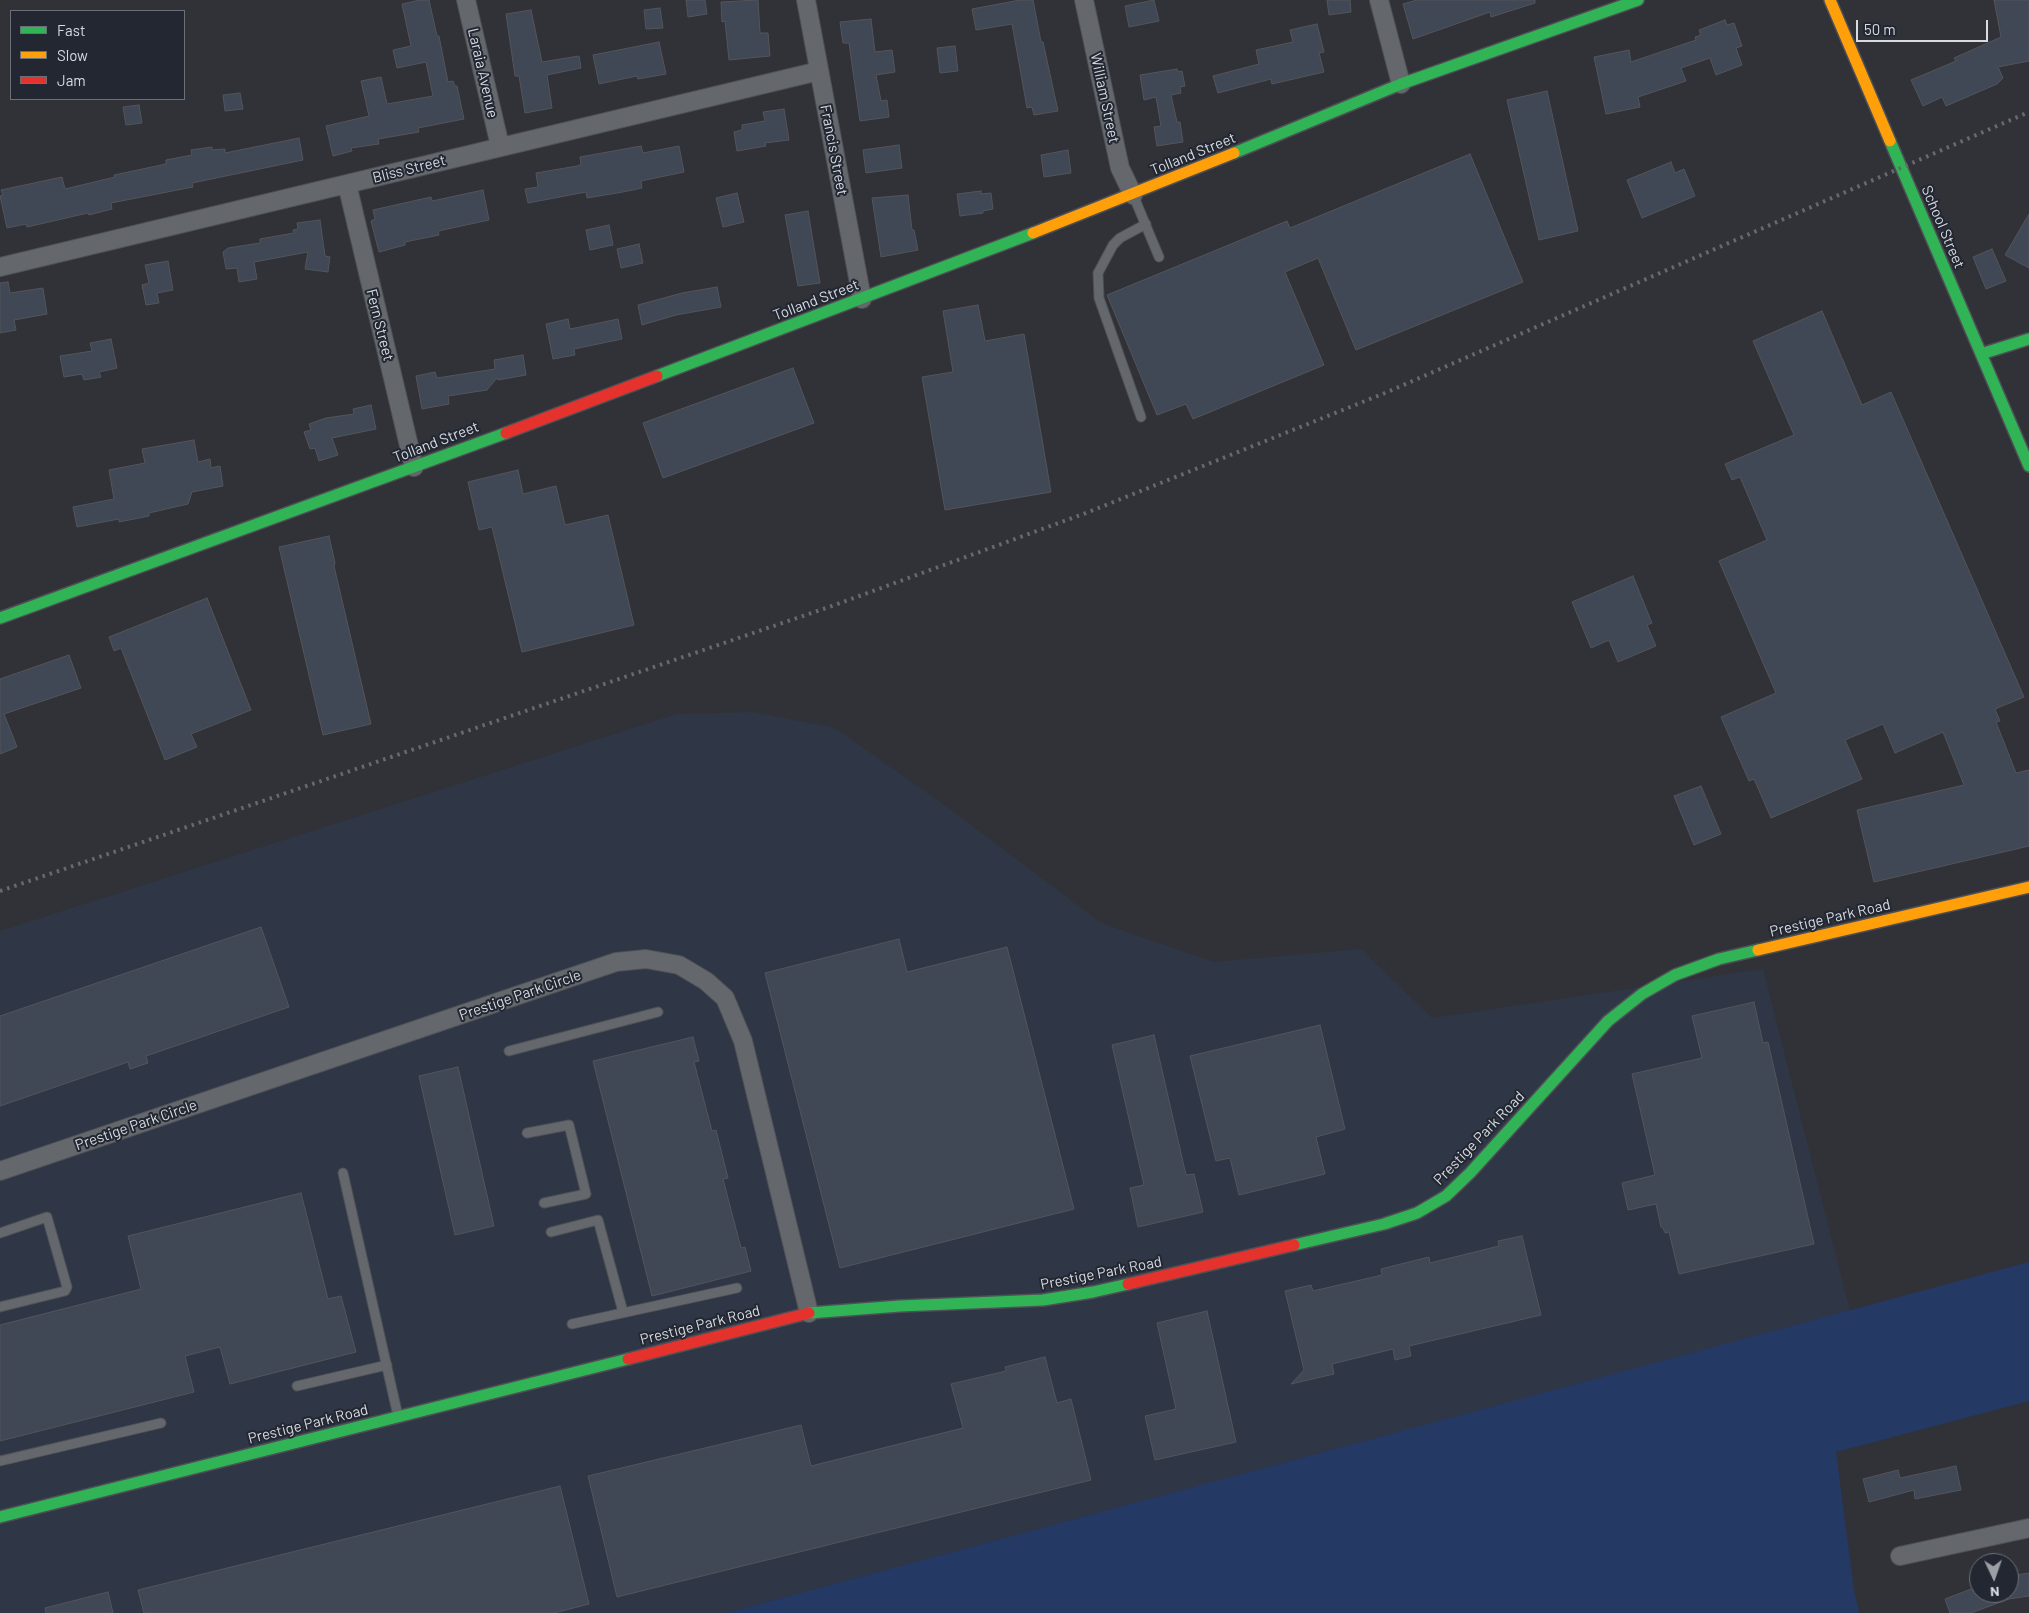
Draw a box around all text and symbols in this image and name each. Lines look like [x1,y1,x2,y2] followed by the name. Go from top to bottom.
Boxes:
[10,10,185,100] legend
[1859,10,1992,42] scale bar
[1864,20,1896,38] text: 50 m
[57,21,85,39] text: Fast
[464,26,502,120] street label: Laraia Avenue
[57,46,88,64] text: Slow
[1087,51,1123,145] street label: William Street
[57,71,86,89] text: Jam
[816,103,852,197] street label: Francis Street
[1148,129,1238,179] street label: Tolland Street
[371,151,447,187] street label: Bliss Street
[1917,183,1969,271] street label: School Street
[771,275,861,325] street label: Tolland Street
[362,287,398,363] street label: Fern Street
[391,417,481,467] street label: Tolland Street
[1768,895,1892,941] street label: Prestige Park Road
[457,966,583,1024] street label: Prestige Park Circle
[1430,1087,1528,1189] street label: Prestige Park Road
[73,1096,199,1154] street label: Prestige Park Circle
[1039,1252,1163,1294] street label: Prestige Park Road
[638,1301,762,1349] street label: Prestige Park Road
[246,1400,370,1448] street label: Prestige Park Road
[1969,1553,2019,1603] north arrow
[1990,1584,2000,1601] text: N

